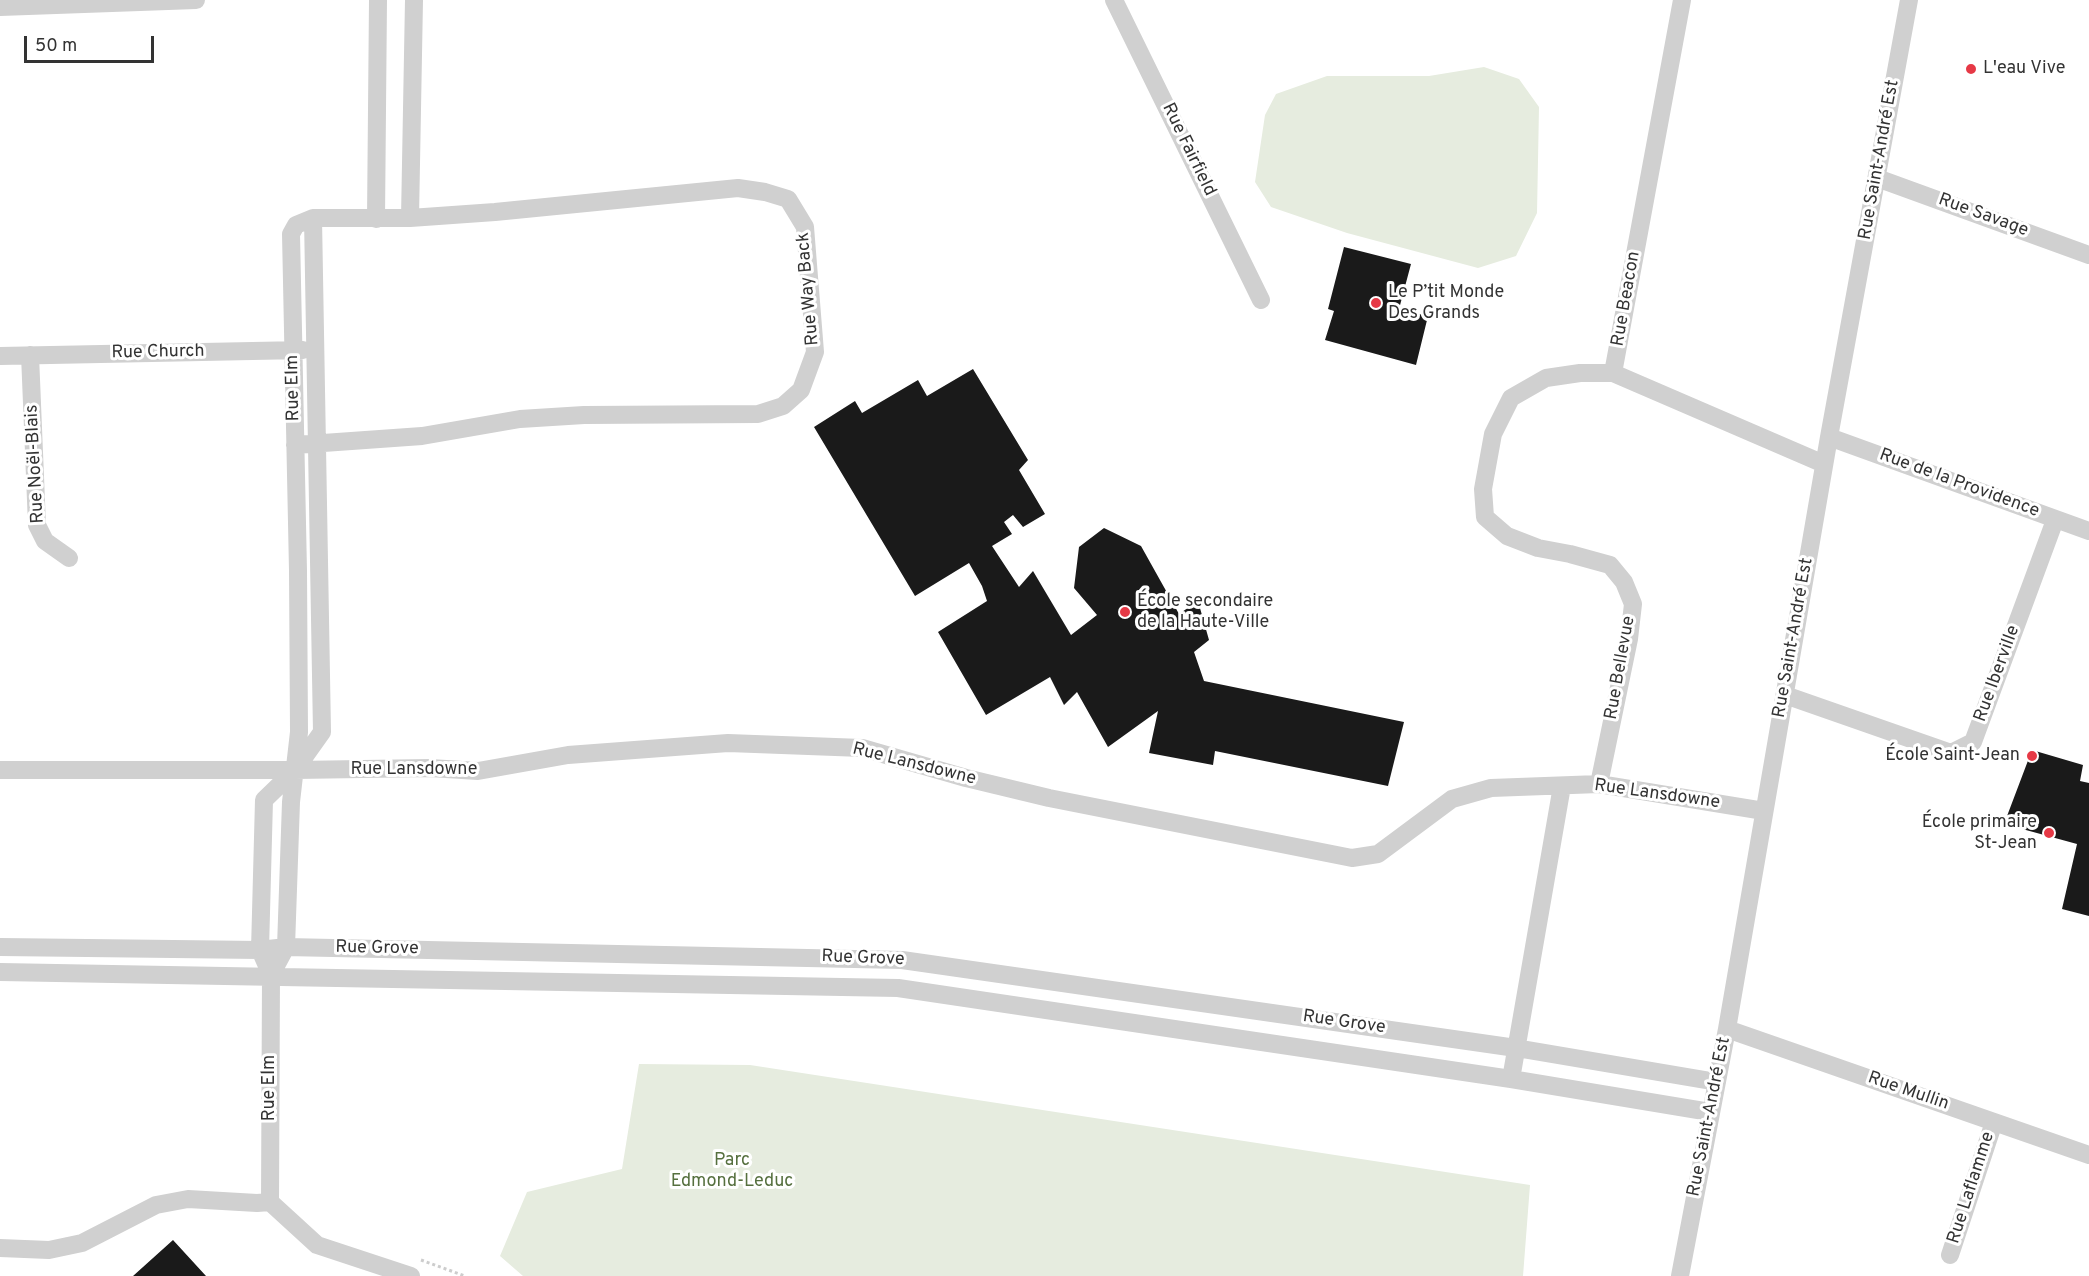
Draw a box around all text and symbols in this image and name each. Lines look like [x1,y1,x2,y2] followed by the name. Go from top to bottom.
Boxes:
[27,24,158,62] scale bar
[35,35,77,58] text: 50 m
[1983,58,2065,80] place label: L'eau Vive
[1964,62,1978,76] marker: L'eau Vive
[1855,78,1905,242] street label: Rue Saint-André Est
[1156,100,1220,200] street label: Rue Fairfield
[1935,190,2031,242] street label: Rue Savage
[793,231,825,347] street label: Rue Way Back
[1608,250,1646,348] street label: Rue Beacon
[1388,282,1504,324] place label: Le P’tit Monde Des Grands
[1369,296,1383,310] marker: Le P’tit Monde Des Grands
[111,341,205,365] street label: Rue Church
[283,355,305,421] street label: Rue Elm
[22,404,50,524] street label: Rue Noël-Blais
[1876,445,2042,523] street label: Rue de la Providence
[1769,556,1819,720] street label: Rue Saint-André Est
[1137,591,1273,634] place label: École secondaire de la Haute-Ville
[1118,605,1132,619] marker: École secondaire de la Haute-Ville
[1601,614,1641,722] street label: Rue Bellevue
[1971,623,2025,725] street label: Rue Iberville
[850,739,978,791] street label: Rue Lansdowne
[1885,745,2020,767] place label: École Saint-Jean
[2025,749,2039,763] marker: École Saint-Jean
[351,759,477,781] street label: Rue Lansdowne
[1593,775,1721,815] street label: Rue Lansdowne
[1922,812,2037,854] place label: École primaire St-Jean
[2042,826,2056,840] marker: École primaire St-Jean
[335,937,419,961] street label: Rue Grove
[821,947,905,971] street label: Rue Grove
[1301,1007,1387,1039] street label: Rue Grove
[1684,1035,1736,1199] street label: Rue Saint-André Est
[259,1055,281,1121] street label: Rue Elm
[1865,1068,1951,1116] street label: Rue Mullin
[1944,1129,2000,1247] street label: Rue Laflamme
[671,1150,793,1192] park label: Parc Edmond-Leduc

